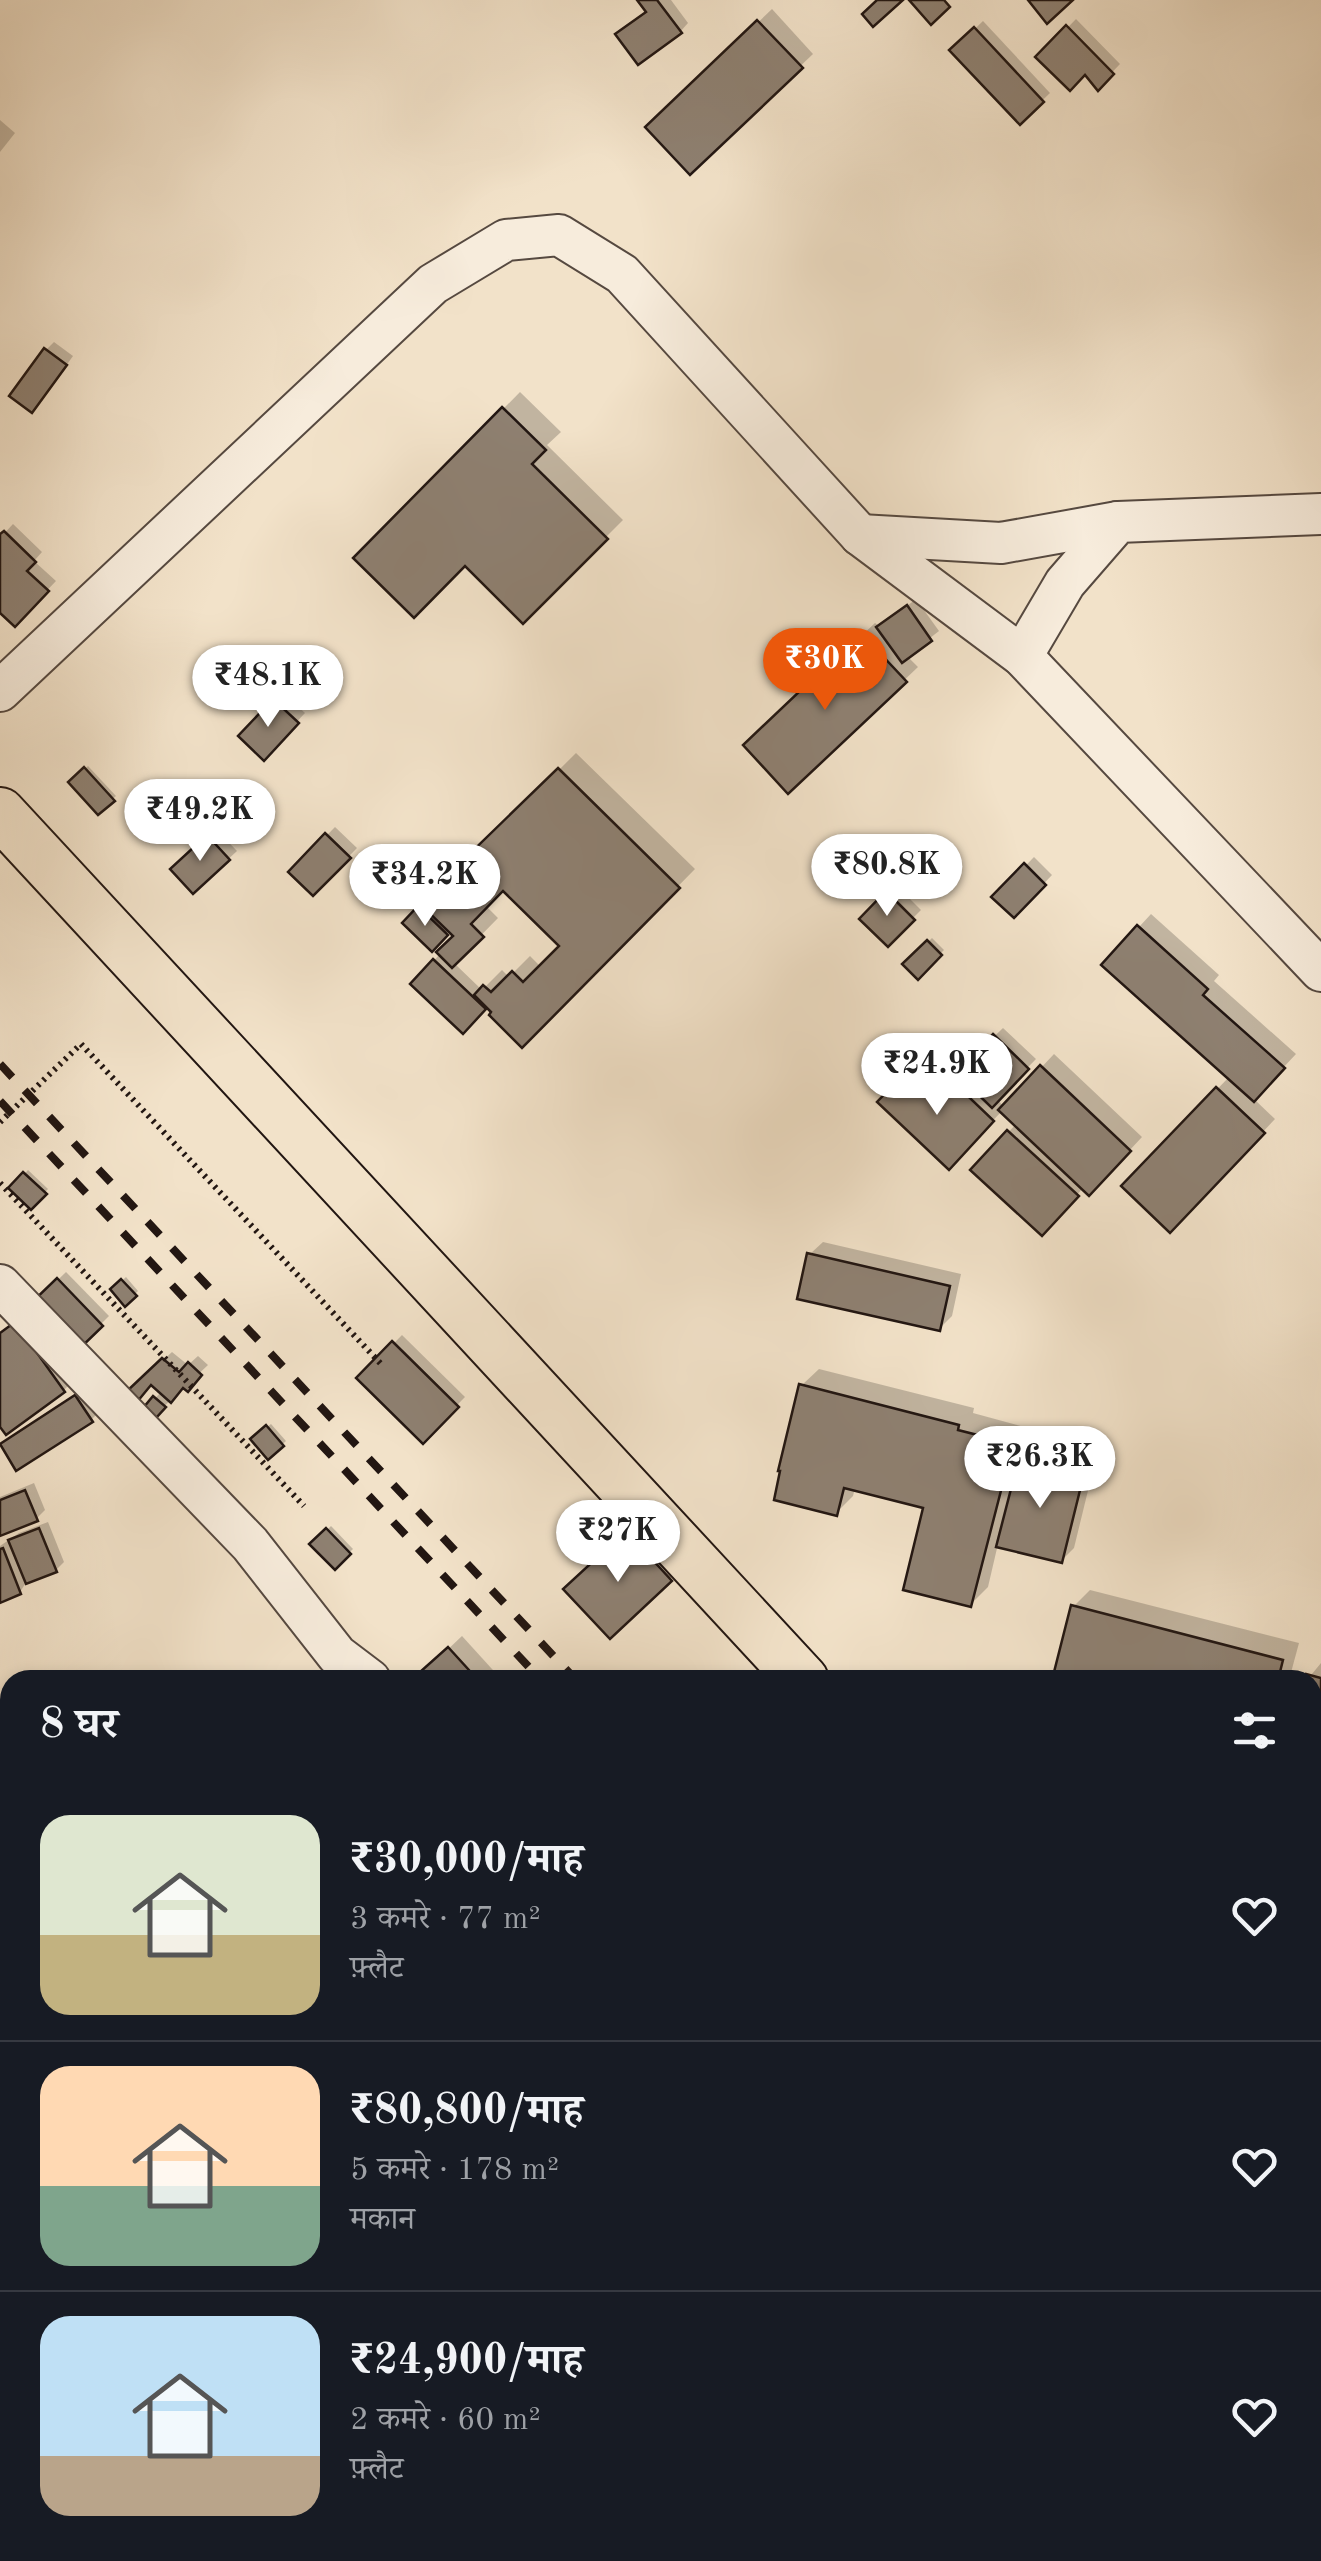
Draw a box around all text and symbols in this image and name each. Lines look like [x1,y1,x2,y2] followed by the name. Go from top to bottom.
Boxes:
[766,628,884,713] pin: ₹30K
[785,644,865,676] text: ₹30K
[187,645,349,730] pin: ₹48.1K
[214,661,322,693] text: ₹48.1K
[119,779,281,864] pin: ₹49.2K
[146,795,254,827] text: ₹49.2K
[806,834,968,919] pin: ₹80.8K
[344,844,506,929] pin: ₹34.2K
[833,850,941,882] text: ₹80.8K
[371,860,479,892] text: ₹34.2K
[856,1033,1018,1118] pin: ₹24.9K
[883,1049,991,1081] text: ₹24.9K
[959,1426,1121,1511] pin: ₹26.3K
[986,1442,1094,1474] text: ₹26.3K
[559,1500,677,1585] pin: ₹27K
[578,1516,658,1548] text: ₹27K
[1227,1703,1282,1758] icon: filters
[40,1705,118,1747] text: 8 घर
[350,1840,583,1882] text: ₹30,000/माह
[120,1855,240,1975] icon: home
[1227,1888,1282,1943] icon: heart
[350,1904,541,1936] text: 3 कमरे · 77 m²
[350,1954,403,1986] text: फ़्लैट
[350,2091,583,2133] text: ₹80,800/माह
[120,2106,240,2226] icon: home
[1227,2139,1282,2194] icon: heart
[350,2155,559,2187] text: 5 कमरे · 178 m²
[350,2205,415,2237] text: मकान
[350,2341,583,2383] text: ₹24,900/माह
[120,2356,240,2476] icon: home
[1227,2389,1282,2444] icon: heart
[350,2405,541,2437] text: 2 कमरे · 60 m²
[350,2455,403,2487] text: फ़्लैट

